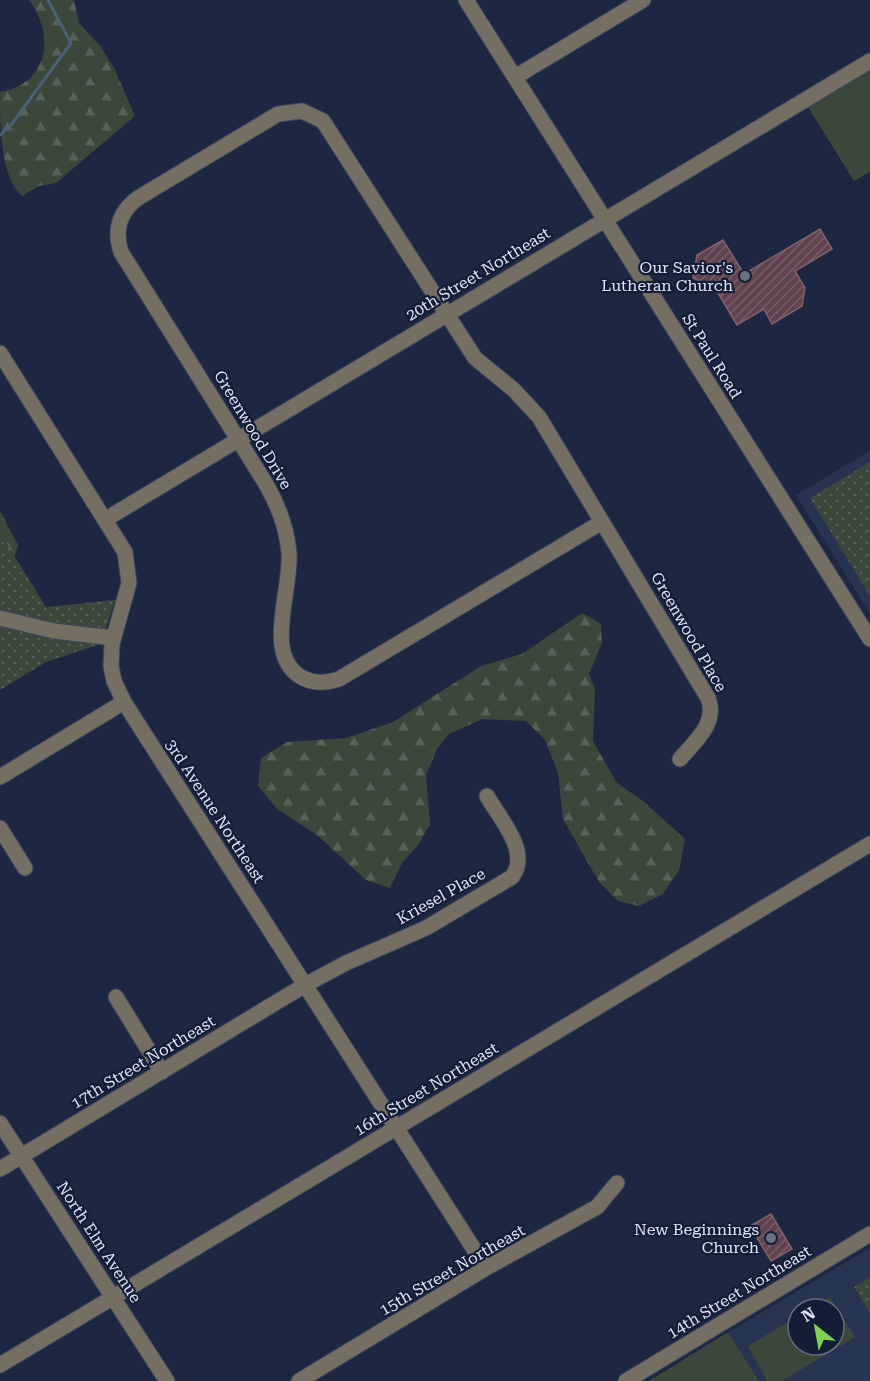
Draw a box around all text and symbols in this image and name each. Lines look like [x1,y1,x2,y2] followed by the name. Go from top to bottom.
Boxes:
[402,223,554,325] street label: 20th Street Northeast
[601,258,733,295] place label: Our Savior's Lutheran Church
[738,269,752,283] marker: Our Savior's Lutheran Church
[678,310,746,402] street label: St Paul Road
[210,367,296,493] street label: Greenwood Drive
[647,569,731,695] street label: Greenwood Place
[161,736,269,886] street label: 3rd Avenue Northeast
[393,864,489,928] street label: Kriesel Place
[67,1011,219,1113] street label: 17th Street Northeast
[350,1038,502,1140] street label: 16th Street Northeast
[53,1178,145,1306] street label: North Elm Avenue
[634,1220,759,1257] place label: New Beginnings Church
[376,1221,528,1319] street label: 15th Street Northeast
[764,1231,778,1245] marker: New Beginnings Church
[663,1241,815,1343] street label: 14th Street Northeast
[786,1297,846,1357] north arrow

